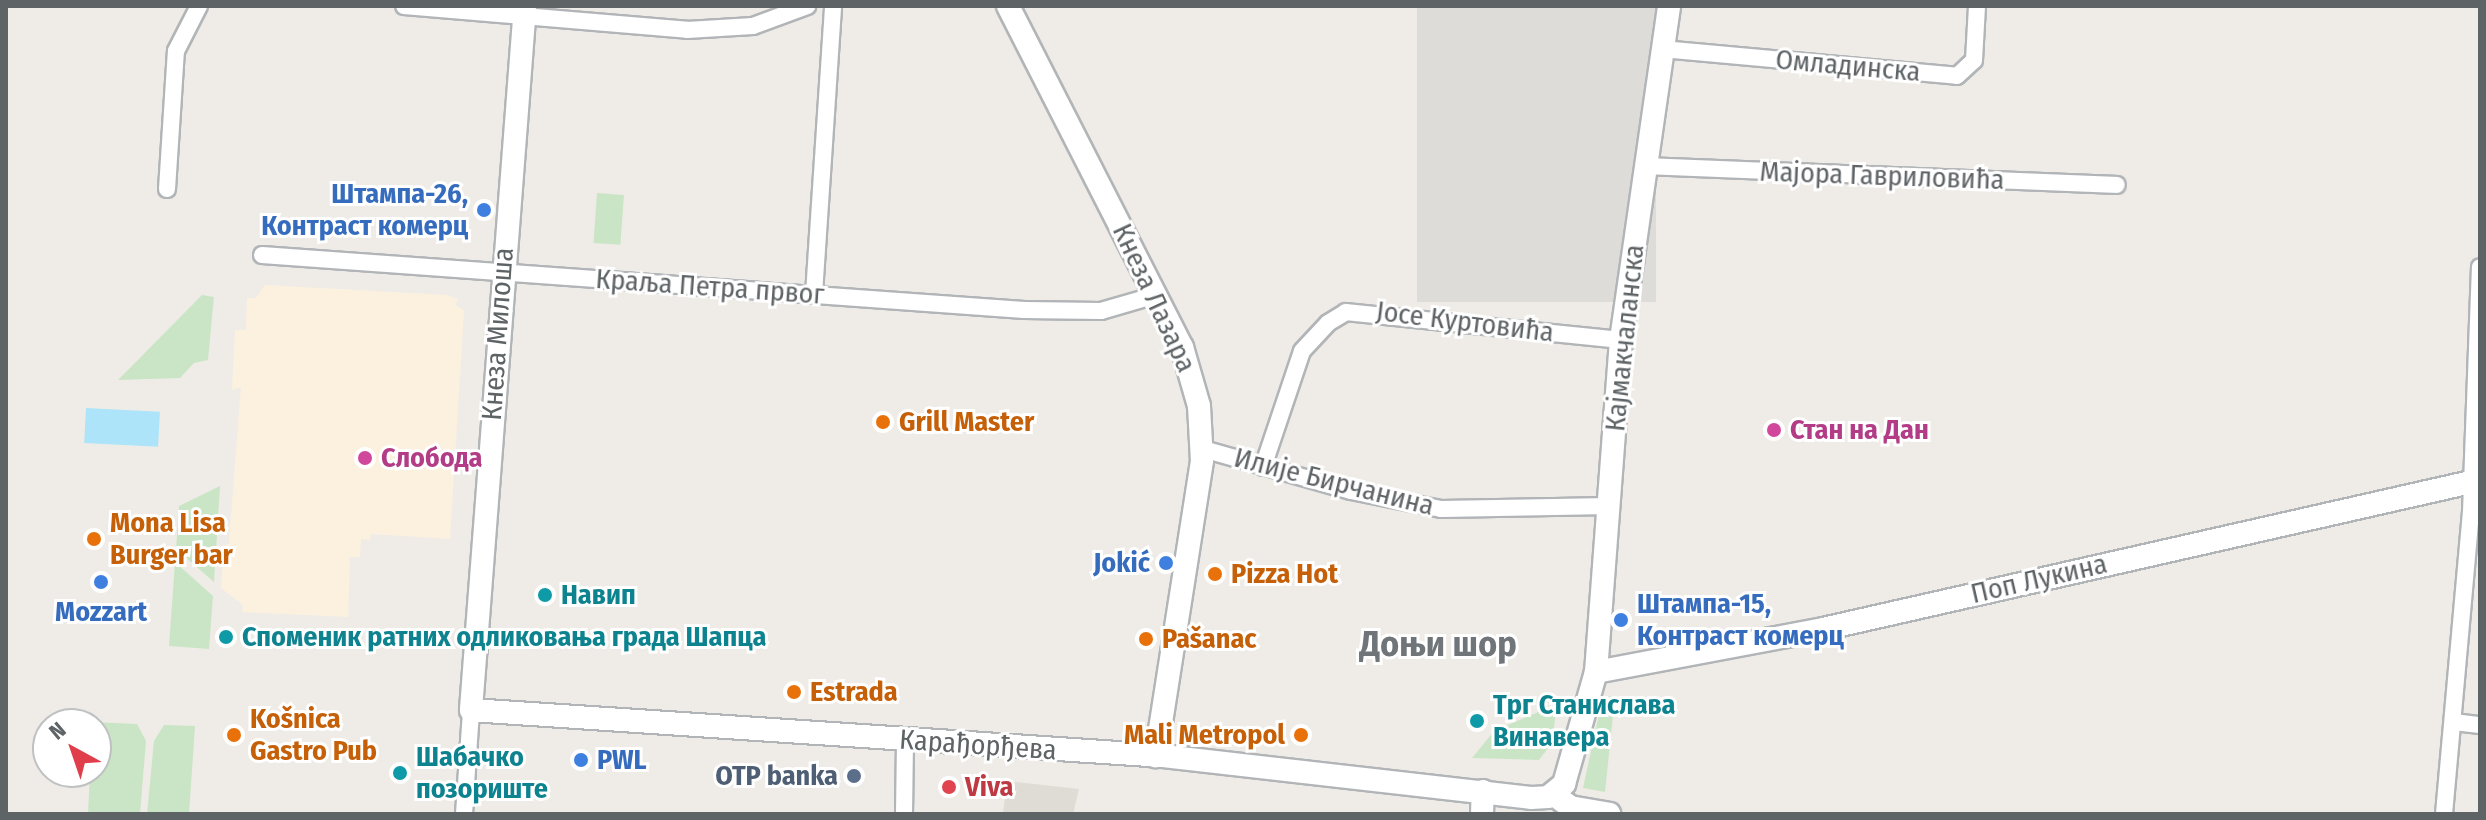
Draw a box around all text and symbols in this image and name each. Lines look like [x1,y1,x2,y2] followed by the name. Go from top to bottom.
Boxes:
[1774,43,1922,89] street label: Омладинска
[1759,155,2005,197] street label: Мајора Гавриловића
[261,177,468,243] place label: Штампа-26, Контраст комерц
[475,201,493,219] marker: Штампа-26, Контраст комерц
[1105,218,1203,378] street label: Кнеза Лазара
[1598,243,1652,433] street label: Кајмакчаланска
[475,246,521,422] street label: Кнеза Милоша
[595,262,825,312] street label: Краља Петра првог
[1374,294,1556,350] street label: Јосе Куртовића
[899,405,1034,439] place label: Grill Master
[874,413,892,431] marker: Grill Master
[1790,413,1929,447] place label: Стан на Дан
[1765,421,1783,439] marker: Стан на Дан
[381,441,482,475] place label: Слобода
[1231,441,1437,523] street label: Илије Бирчанина
[356,449,374,467] marker: Слобода
[110,506,233,572] place label: Mona Lisa Burger bar
[85,530,103,548] marker: Mona Lisa Burger bar
[1093,546,1150,580] place label: Jokić
[1968,547,2110,611] street label: Поп Лукина
[1157,554,1175,572] marker: Jokić
[1231,557,1338,591] place label: Pizza Hot
[1206,565,1224,583] marker: Pizza Hot
[92,573,110,591] marker: Mozzart
[561,578,636,612] place label: Навип
[536,586,554,604] marker: Навип
[1637,587,1844,653] place label: Штампа-15, Контраст комерц
[55,595,147,629] place label: Mozzart
[1612,611,1630,629] marker: Штампа-15, Контраст комерц
[242,620,766,654] place label: Споменик ратних одликовања града Шапца
[1162,622,1257,656] place label: Pašanac
[1359,623,1517,667] district label: Доњи шор
[217,628,235,646] marker: Споменик ратних одликовања града Шапца
[1137,630,1155,648] marker: Pašanac
[810,675,898,709] place label: Estrada
[785,683,803,701] marker: Estrada
[1493,688,1675,754] place label: Трг Станислава Винавера
[250,702,377,768] place label: Košnica Gastro Pub
[32,708,112,788] north arrow
[1468,712,1486,730] marker: Трг Станислава Винавера
[44,716,71,745] text: N
[1124,718,1285,752] place label: Mali Metropol
[898,723,1058,767] street label: Карађорђева
[225,726,243,744] marker: Košnica Gastro Pub
[1292,726,1310,744] marker: Mali Metropol
[416,740,548,806] place label: Шабачко позориште
[597,743,647,777] place label: PWL
[572,751,590,769] marker: PWL
[715,759,838,793] place label: OTP banka
[391,764,409,782] marker: Шабачко позориште
[845,767,863,785] marker: OTP banka
[965,770,1013,804] place label: Viva
[940,778,958,796] marker: Viva

